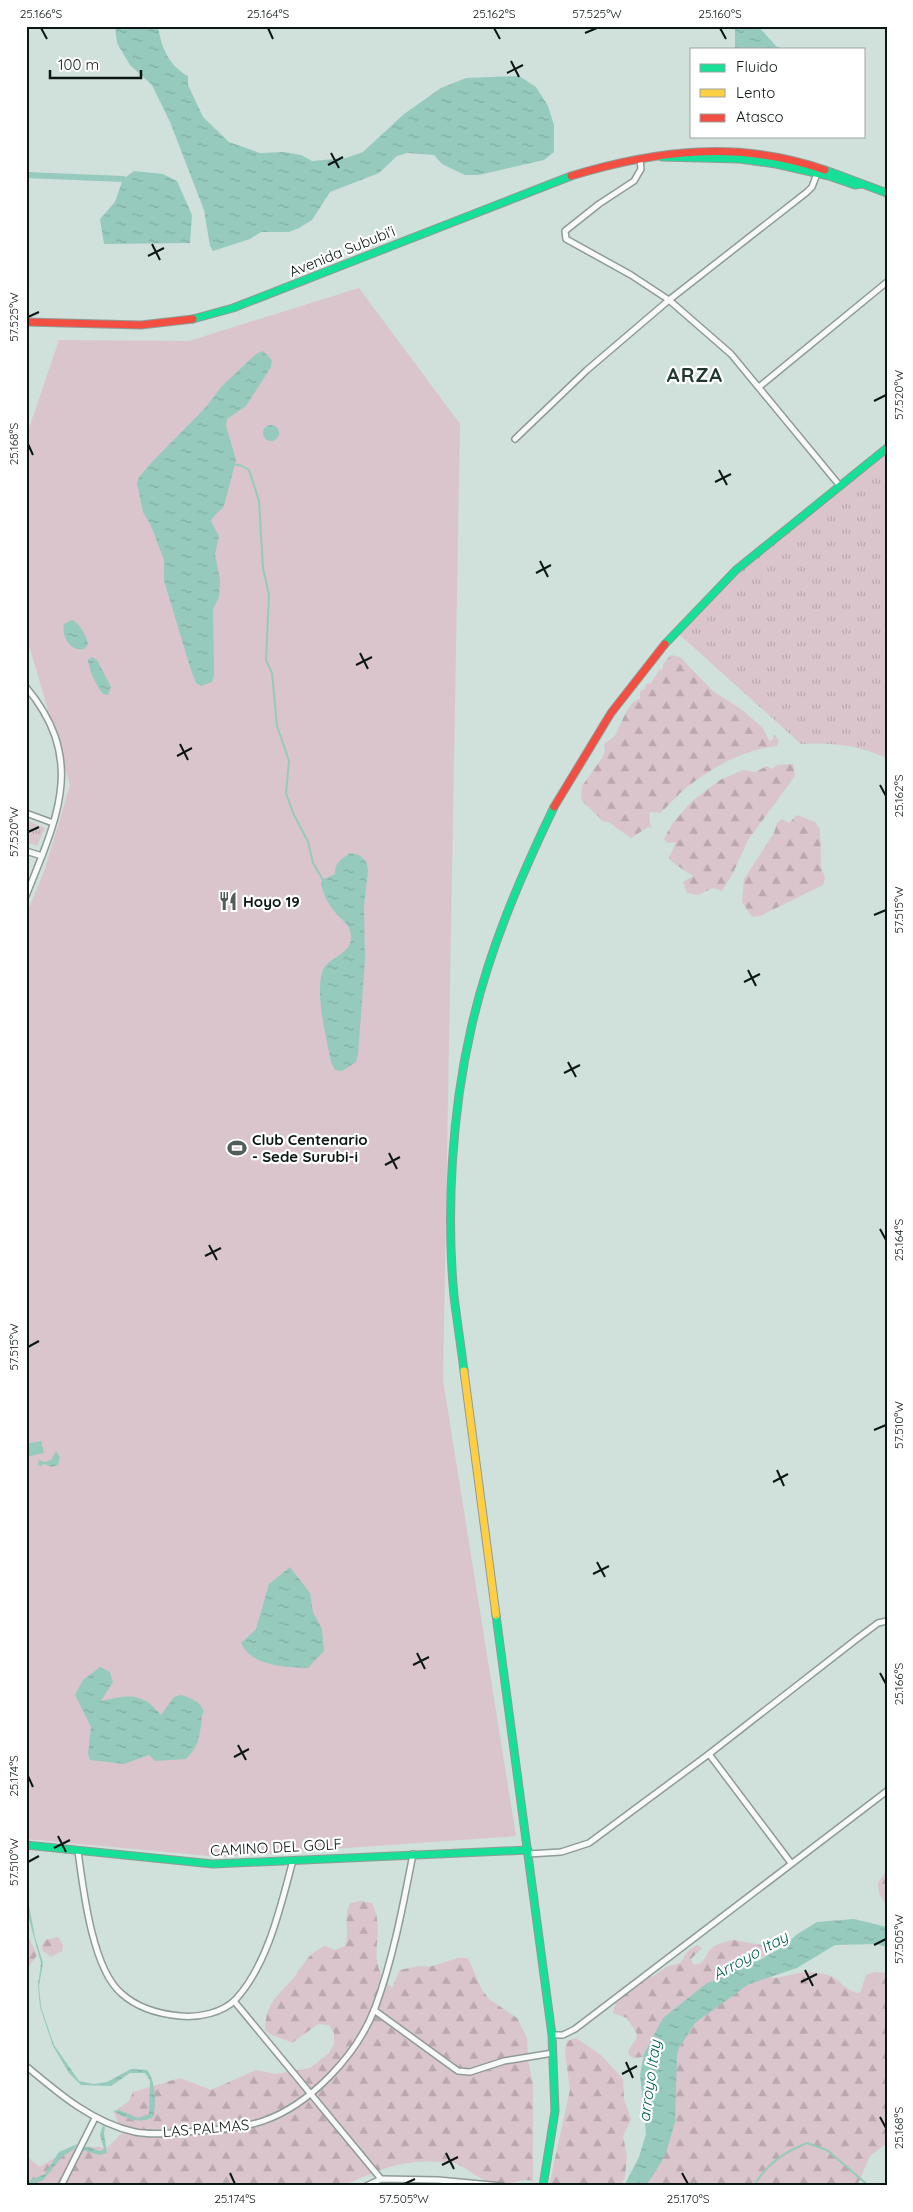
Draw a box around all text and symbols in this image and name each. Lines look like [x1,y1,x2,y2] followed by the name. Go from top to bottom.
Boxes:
[20,6,63,21] text: 25.166°S
[247,6,290,21] text: 25.164°S
[473,6,516,21] text: 25.162°S
[572,6,622,21] text: 57.525°W
[698,6,742,21] text: 25.160°S
[50,48,141,80] scale bar
[690,48,866,138] legend
[58,55,99,74] text: 100 m
[736,57,778,76] text: Fluido
[736,83,775,102] text: Lento
[736,107,784,126] text: Atasco
[286,221,398,281] street label: Avenida Sububi'i
[6,292,21,342] text: 57.525°W
[667,362,723,387] district label: ARZA
[891,370,906,420] text: 57.520°W
[6,422,21,465] text: 25.168°S
[891,774,906,817] text: 25.162°S
[6,807,21,857] text: 57.520°W
[891,886,906,934] text: 57.515°W
[217,890,239,912] restaurant icon: Hoyo 19
[243,892,300,911] place label: Hoyo 19
[252,1130,368,1166] place label: Club Centenario - Sede Surubi-i
[226,1137,248,1159] sports icon: Club Centenario - Sede Surubi-i
[891,1218,906,1261] text: 25.164°S
[6,1323,21,1371] text: 57.515°W
[891,1401,906,1449] text: 57.510°W
[891,1662,906,1705] text: 25.166°S
[6,1755,21,1797] text: 25.174°S
[210,1834,342,1860] street label: CAMINO DEL GOLF
[6,1838,21,1886] text: 57.510°W
[891,1914,906,1964] text: 57.505°W
[709,1926,792,1984] water label: Arroyo Itay
[633,2038,665,2123] water label: arroyo Itay
[891,2106,906,2149] text: 25.168°S
[162,2115,250,2141] street label: LAS PALMAS
[214,2191,256,2206] text: 25.174°S
[379,2191,429,2206] text: 57.505°W
[666,2191,710,2206] text: 25.170°S

